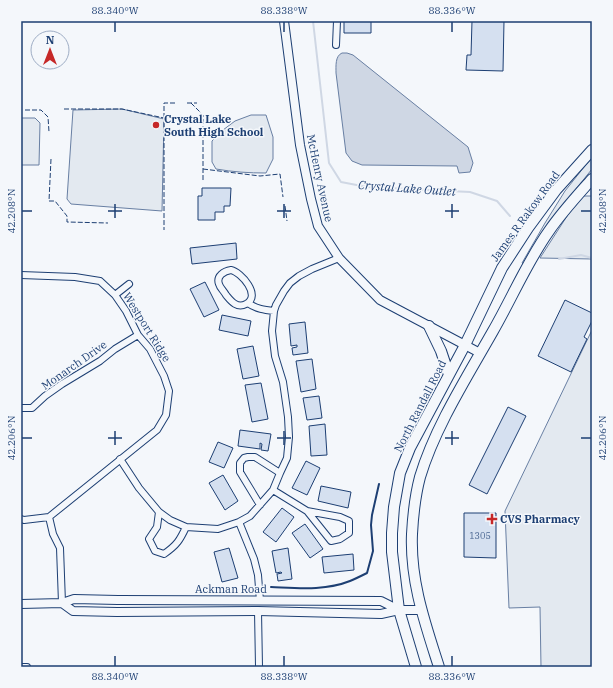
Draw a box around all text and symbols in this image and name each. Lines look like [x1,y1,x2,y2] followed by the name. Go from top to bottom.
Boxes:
[91,4,139,17] text: 88.340°W
[260,4,308,17] text: 88.338°W
[428,4,476,17] text: 88.336°W
[30,30,70,70] north arrow
[46,33,55,47] text: N
[164,112,264,139] place label: Crystal Lake South High School
[151,120,161,130] marker: Crystal Lake South High School
[304,133,336,223] street label: McHenry Avenue
[487,168,563,264] street label: James R Rakow Road
[357,177,457,199] water label: Crystal Lake Outlet
[5,188,18,234] text: 42.208°N
[596,188,609,234] text: 42.208°N
[120,290,174,364] street label: Westport Ridge
[39,337,109,393] street label: Monarch Drive
[391,357,449,454] street label: North Randall Road
[5,415,18,461] text: 42.206°N
[596,415,609,461] text: 42.206°N
[500,512,581,526] place label: CVS Pharmacy
[487,514,497,524] marker: CVS Pharmacy
[469,530,491,541] house number: 1305
[195,582,267,596] street label: Ackman Road
[91,670,139,683] text: 88.340°W
[260,670,308,683] text: 88.338°W
[428,670,476,683] text: 88.336°W

